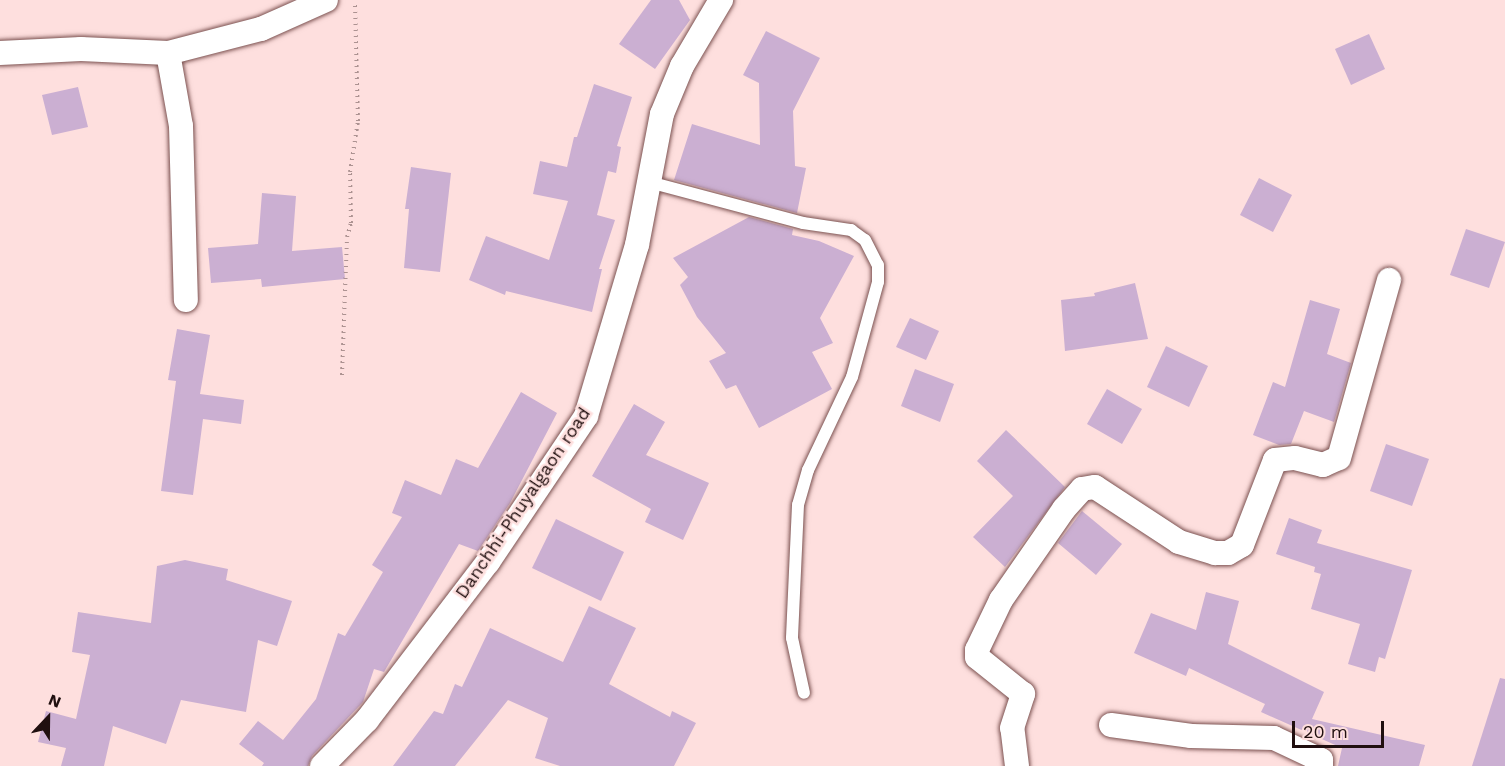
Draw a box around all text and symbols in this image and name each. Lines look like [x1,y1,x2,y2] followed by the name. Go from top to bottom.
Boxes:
[451,403,595,603] street label: Danchhi-Phuyalgaon road
[18,688,78,748] north arrow
[46,690,64,712] text: N
[1295,709,1386,747] scale bar
[1303,721,1348,742] text: 20 m

